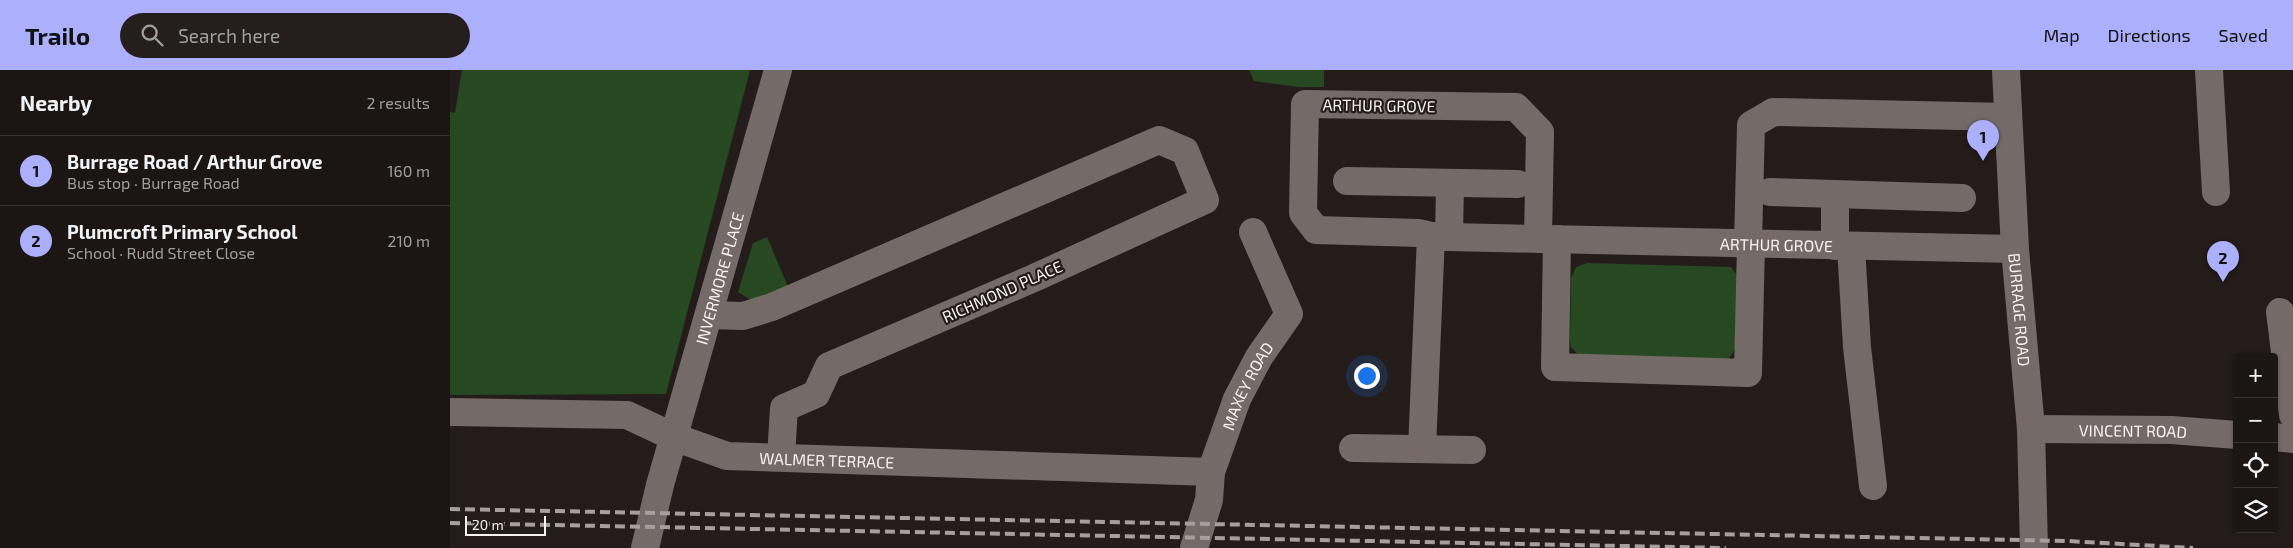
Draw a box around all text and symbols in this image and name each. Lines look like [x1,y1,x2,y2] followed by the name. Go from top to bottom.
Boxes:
[120,13,470,58] search box
[25,21,90,50] text: Trailo
[138,21,166,49] icon: search
[178,24,280,47] text: Search here
[2043,24,2080,46] text: Map
[2108,24,2191,46] text: Directions
[2219,24,2268,46] text: Saved
[20,90,92,115] text: Nearby
[367,93,430,112] text: 2 results
[1322,95,1436,115] street label: ARTHUR GROVE
[1967,120,1999,161] pin: 1
[67,150,322,173] text: Burrage Road / Arthur Grove
[33,161,39,180] text: 1
[387,161,430,180] text: 160 m
[67,173,240,192] text: Bus stop · Burrage Road
[691,209,747,346] street label: INVERMORE PLACE
[67,220,297,243] text: Plumcroft Primary School
[31,231,41,250] text: 2
[387,231,430,250] text: 210 m
[1720,233,1833,255] street label: ARTHUR GROVE
[2207,241,2239,282] pin: 2
[67,243,255,262] text: School · Rudd Street Close
[2006,252,2035,367] street label: BURRAGE ROAD
[939,256,1065,326] street label: RICHMOND PLACE
[1217,338,1276,432] street label: MAXEY ROAD
[2233,353,2278,533] map controls
[2233,353,2278,398] button: +
[1354,363,1380,389] your location
[2233,398,2278,443] button: −
[2079,420,2188,441] street label: VINCENT ROAD
[2233,443,2278,488] button: locate
[759,448,895,471] street label: WALMER TERRACE
[2233,488,2278,533] button: layers
[465,513,546,536] scale bar
[472,516,504,533] text: 20 m

